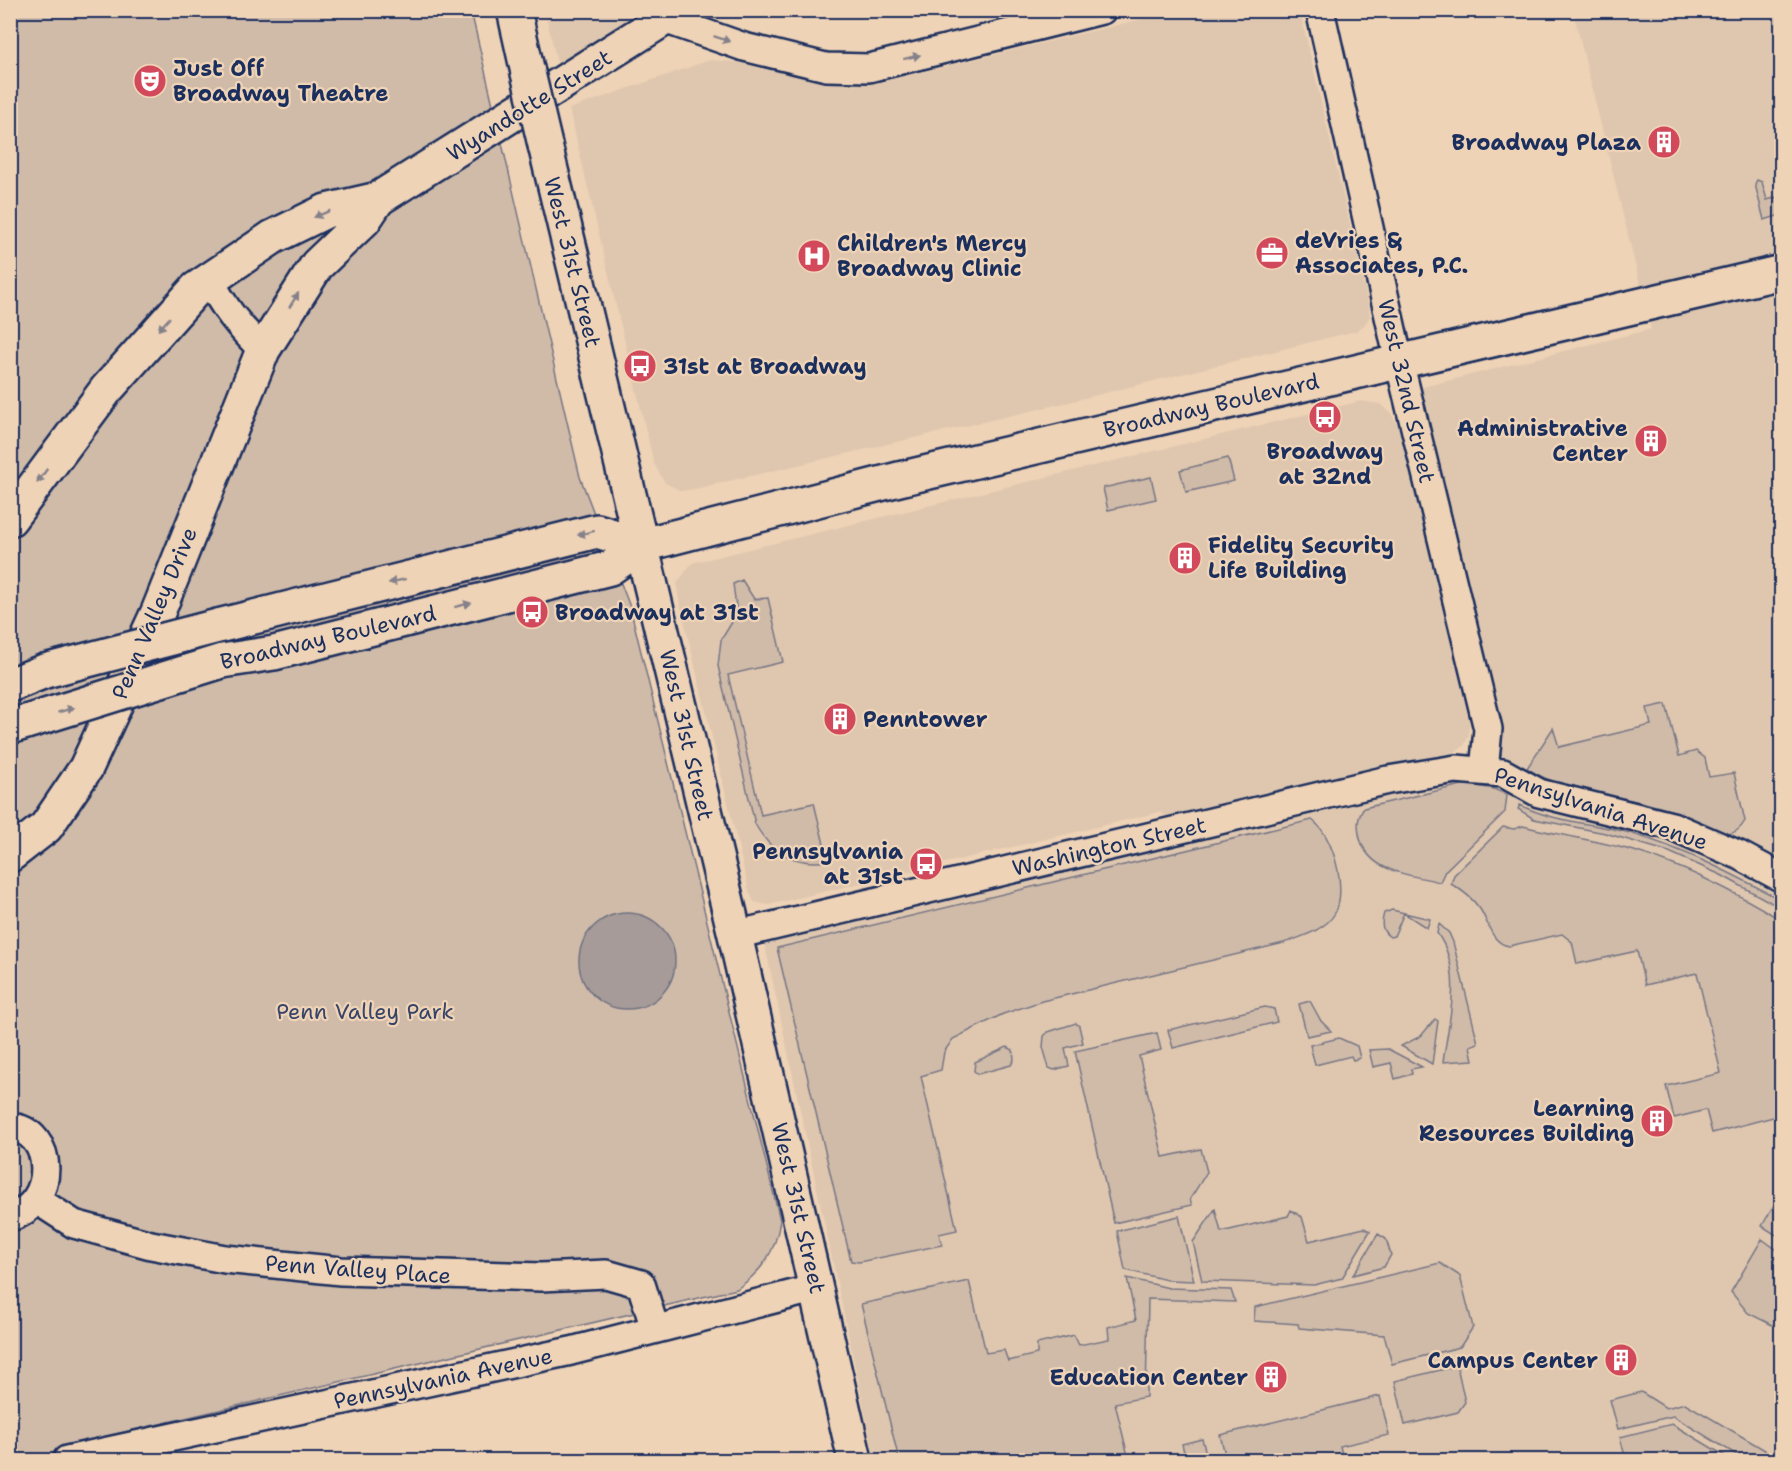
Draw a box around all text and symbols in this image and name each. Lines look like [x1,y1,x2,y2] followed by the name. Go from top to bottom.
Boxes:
[713,34,731,44] one-way arrow
[441,43,617,168] street label: Wyandotte Street
[903,52,921,62] one-way arrow
[173,54,388,108] place label: Just Off Broadway Theatre
[132,63,168,99] theatre icon: Just Off Broadway Theatre
[1646,124,1682,160] building icon: Broadway Plaza
[1452,128,1641,157] place label: Broadway Plaza
[537,174,608,350] street label: West 31st Street
[313,210,331,219] one-way arrow
[1295,226,1468,280] place label: deVries & Associates, P.C.
[837,229,1027,283] place label: Children's Mercy Broadway Clinic
[1254,235,1290,271] office icon: deVries & Associates, P.C.
[796,238,832,274] hospital icon: Children's Mercy Broadway Clinic
[289,292,300,308] one-way arrow
[1371,296,1442,486] street label: West 32nd Street
[157,317,171,332] one-way arrow
[622,348,658,384] bus stop icon: 31st at Broadway
[663,352,867,381] place label: 31st at Broadway
[1100,367,1322,444] street label: Broadway Boulevard
[1307,399,1343,435] bus stop icon: Broadway at 32nd
[1457,414,1628,468] place label: Administrative Center
[1633,423,1669,459] building icon: Administrative Center
[1267,437,1383,491] place label: Broadway at 32nd
[36,468,48,484] one-way arrow
[105,523,204,704] street label: Penn Valley Drive
[577,529,596,539] one-way arrow
[1208,531,1394,585] place label: Fidelity Security Life Building
[1167,540,1203,576] building icon: Fidelity Security Life Building
[388,576,407,586] one-way arrow
[514,594,550,630] bus stop icon: Broadway at 31st
[555,598,759,627] place label: Broadway at 31st
[217,599,439,676] street label: Broadway Boulevard
[454,600,473,610] one-way arrow
[653,647,720,824] street label: West 31st Street
[822,701,858,737] building icon: Penntower
[57,705,75,714] one-way arrow
[863,705,988,734] place label: Penntower
[1490,760,1711,857] street label: Pennsylvania Avenue
[1009,810,1209,883] street label: Washington Street
[752,837,903,891] place label: Pennsylvania at 31st
[908,846,944,882] bus stop icon: Pennsylvania at 31st
[276,997,454,1026] park label: Penn Valley Park
[1419,1094,1634,1148] place label: Learning Resources Building
[1639,1103,1675,1139] building icon: Learning Resources Building
[765,1120,832,1297] street label: West 31st Street
[264,1249,452,1290] street label: Penn Valley Place
[331,1341,555,1416] street label: Pennsylvania Avenue
[1603,1342,1639,1378] building icon: Campus Center
[1428,1346,1598,1375] place label: Campus Center
[1253,1359,1289,1395] building icon: Education Center
[1050,1363,1248,1392] place label: Education Center

